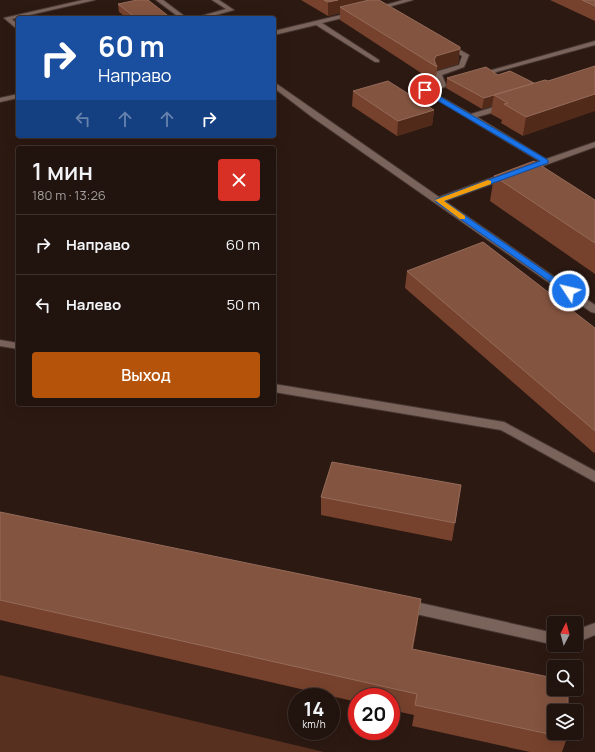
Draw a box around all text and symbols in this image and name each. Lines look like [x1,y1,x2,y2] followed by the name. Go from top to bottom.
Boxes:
[98,27,165,65] text: 60 m
[32,32,84,84] icon: right
[98,63,172,87] text: Направо
[408,73,442,107] pin
[414,79,436,101] icon: arrive
[72,108,94,130] icon: left
[114,108,136,130] icon: ahead
[156,108,178,130] icon: ahead
[198,108,220,130] icon: right
[32,154,93,187] text: 1 мин
[218,159,260,201] button: close
[32,186,106,204] text: 180 m · 13:26
[32,234,54,256] icon: right
[66,234,130,255] text: Направо
[226,234,260,255] text: 60 m
[548,270,590,312] position arrow
[32,294,54,316] icon: left
[66,294,121,315] text: Налево
[226,294,260,315] text: 50 m
[32,352,260,398] button: Выход
[547,616,583,652] north arrow
[547,616,583,740] map controls
[547,660,583,696] button: search
[348,688,400,740] speed limit sign: 20
[304,695,324,722] text: 14
[547,704,583,740] button: layers
[302,717,326,731] text: km/h

